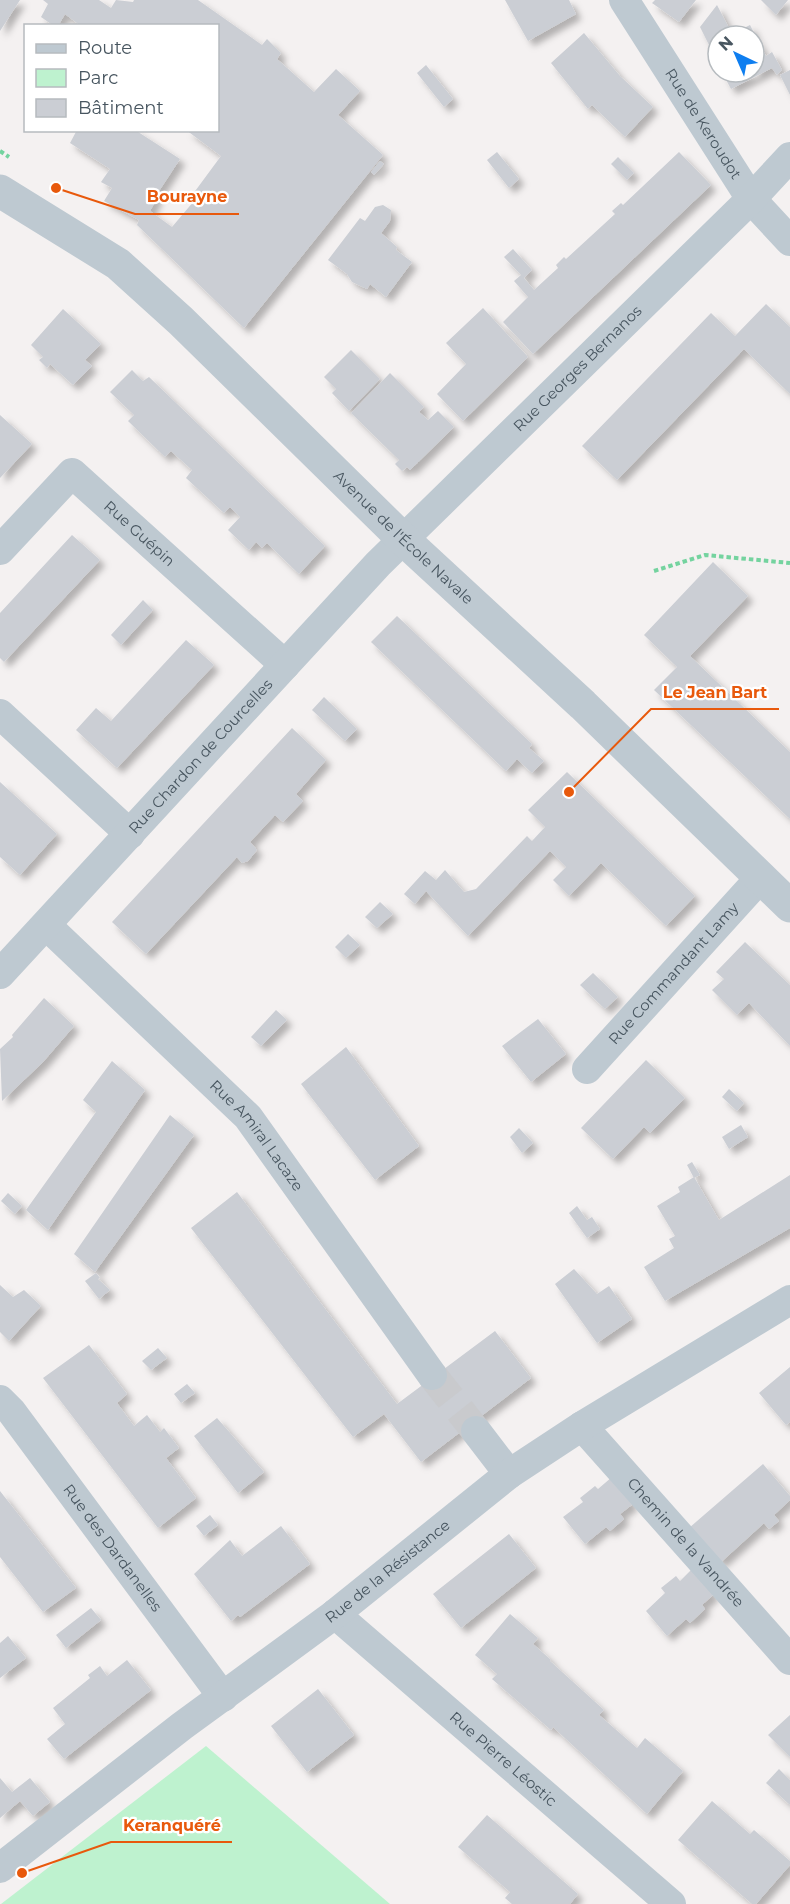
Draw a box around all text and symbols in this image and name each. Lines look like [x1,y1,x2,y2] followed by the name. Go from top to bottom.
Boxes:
[24,24,219,132] legend
[706,24,766,84] north arrow
[715,32,737,55] text: N
[78,37,132,59] text: Route
[661,65,746,182] street label: Rue de Keroudot
[78,67,118,89] text: Parc
[78,97,164,119] text: Bâtiment
[135,180,239,214] callout: Bourayne
[147,187,227,206] text: Bourayne
[509,301,646,435] street label: Rue Georges Bernanos
[330,466,478,608] street label: Avenue de l'École Navale
[100,496,179,570] street label: Rue Guépin
[124,675,276,837] street label: Rue Chardon de Courcelles
[651,675,779,709] callout: Le Jean Bart
[663,683,767,702] text: Le Jean Bart
[604,897,743,1048] street label: Rue Commandant Lamy
[206,1076,308,1195] street label: Rue Amiral Lacaze
[624,1474,748,1611] street label: Chemin de la Vandrée
[59,1480,166,1615] street label: Rue des Dardanelles
[321,1515,454,1627] street label: Rue de la Résistance
[446,1707,561,1810] street label: Rue Pierre Léostic
[111,1808,232,1842] callout: Keranquéré
[123,1816,221,1835] text: Keranquéré

